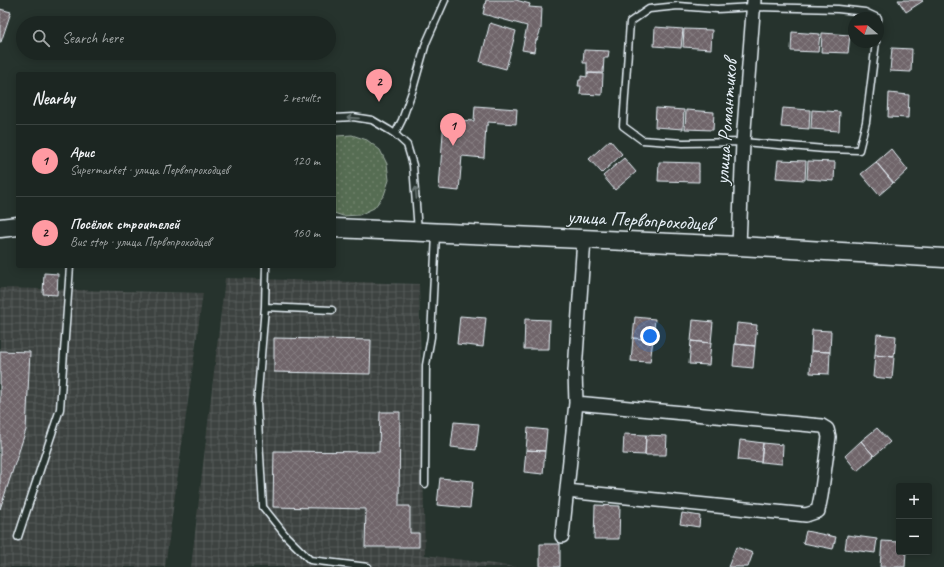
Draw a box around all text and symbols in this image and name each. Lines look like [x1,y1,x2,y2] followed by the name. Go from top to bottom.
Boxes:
[848,12,884,48] north arrow
[16,16,336,60] search box
[30,27,52,49] icon: search
[62,29,123,48] text: Search here
[709,54,743,187] street label: улица Романтиков
[366,69,392,102] pin: 2
[32,88,75,109] text: Nearby
[282,90,320,106] text: 2 results
[440,113,466,146] pin: 1
[347,114,360,121] one-way arrow
[70,143,95,162] text: Арис
[42,153,48,169] text: 1
[292,153,320,169] text: 120 m
[70,162,229,178] text: Supermarket · улица Первопроходцев
[412,187,419,200] one-way arrow
[566,204,718,237] street label: улица Первопроходцев
[70,215,180,234] text: Посёлок строителей
[42,225,48,241] text: 2
[292,225,320,241] text: 160 m
[70,234,211,250] text: Bus stop · улица Первопроходцев
[640,326,660,346] your location
[896,483,932,555] map controls
[896,483,932,519] button: +
[896,519,932,555] button: −

